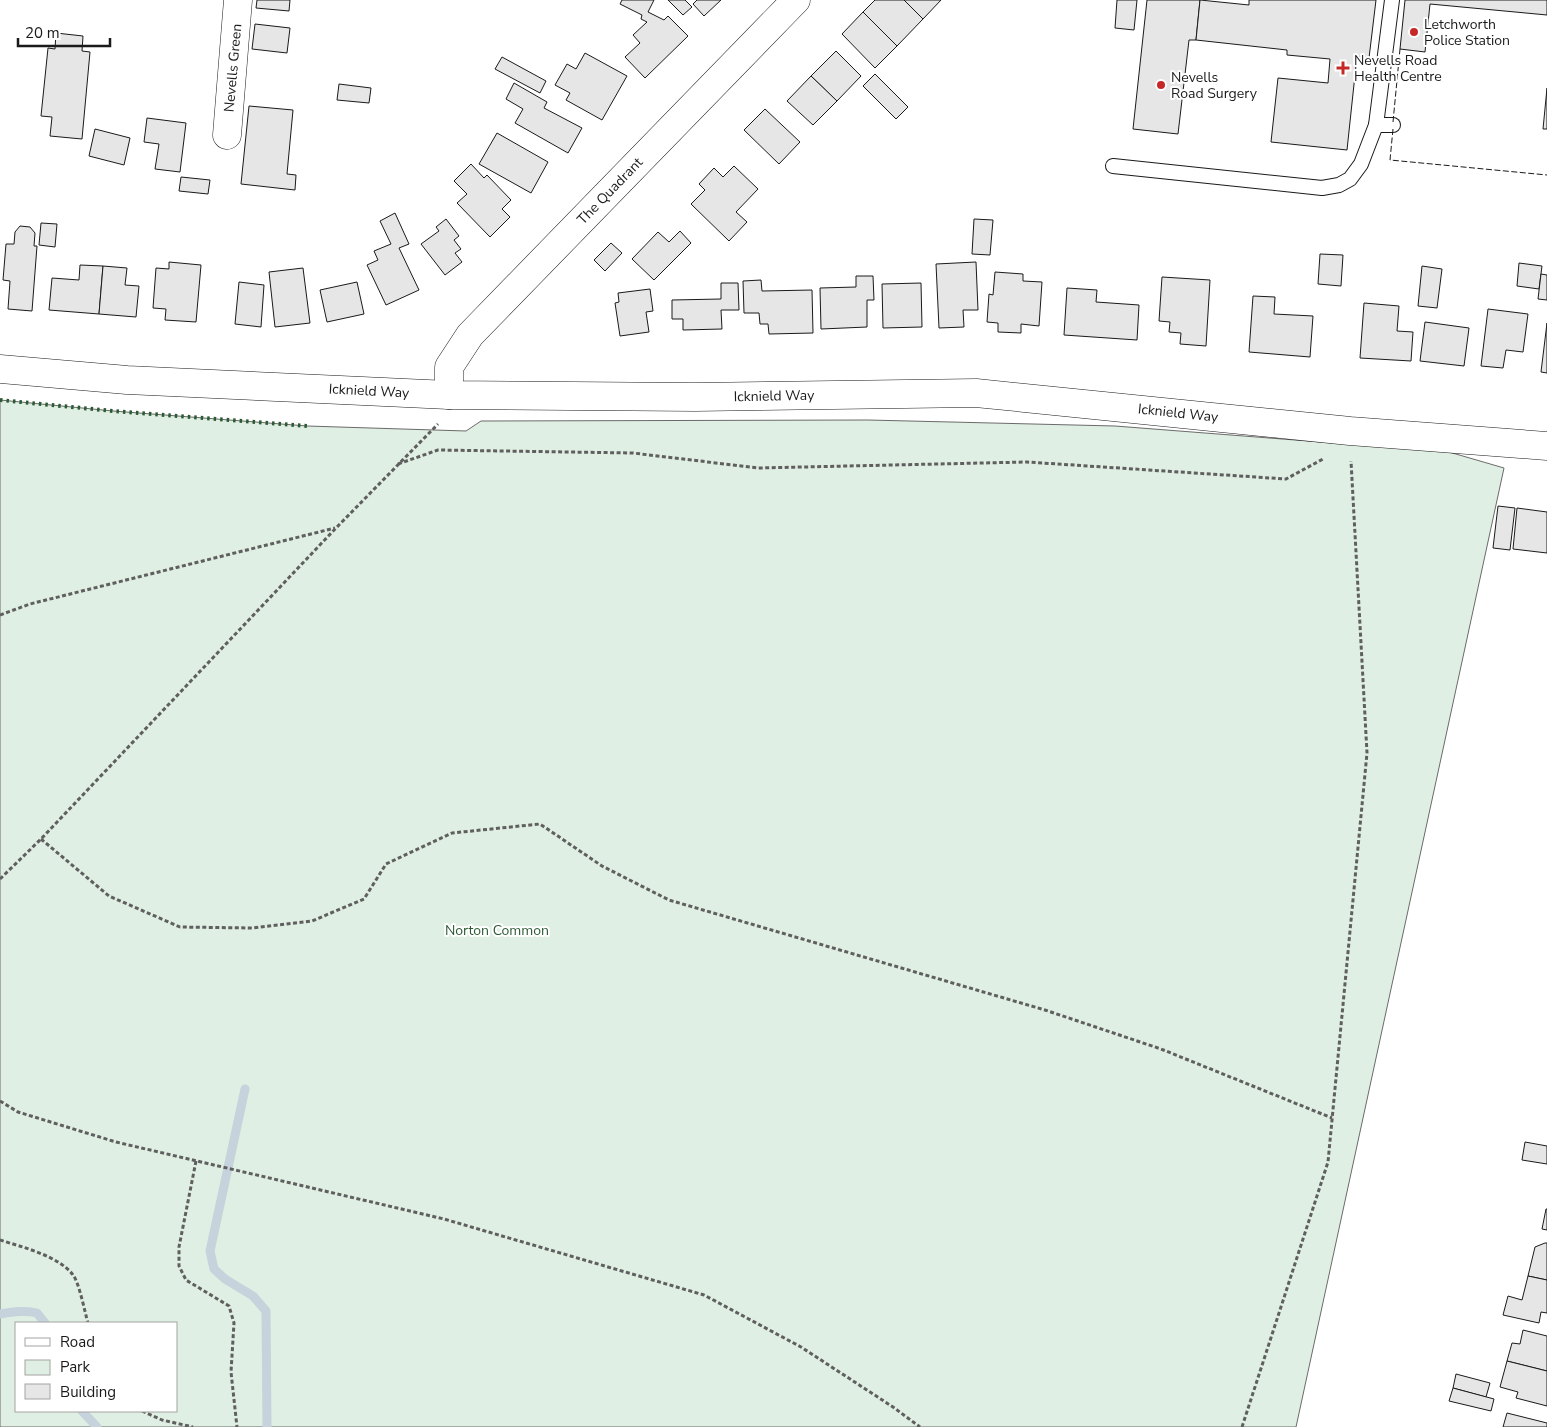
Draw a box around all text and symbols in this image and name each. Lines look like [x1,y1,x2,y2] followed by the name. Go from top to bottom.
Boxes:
[18,15,110,47] scale bar
[1424,15,1510,50] place label: Letchworth Police Station
[25,23,60,43] text: 20 m
[220,23,246,113] street label: Nevells Green
[1408,26,1420,38] marker: Letchworth Police Station
[1354,51,1442,86] place label: Nevells Road Health Centre
[1336,61,1350,75] marker: Nevells Road Health Centre
[1171,68,1258,103] place label: Nevells Road Surgery
[1155,79,1167,91] marker: Nevells Road Surgery
[573,153,647,229] street label: The Quadrant
[328,379,411,403] street label: Icknield Way
[733,386,815,406] street label: Icknield Way
[1137,399,1220,427] street label: Icknield Way
[445,921,549,940] park label: Norton Common
[15,1322,178,1412] legend
[60,1332,95,1352] text: Road
[60,1357,90,1377] text: Park
[60,1382,116,1402] text: Building

